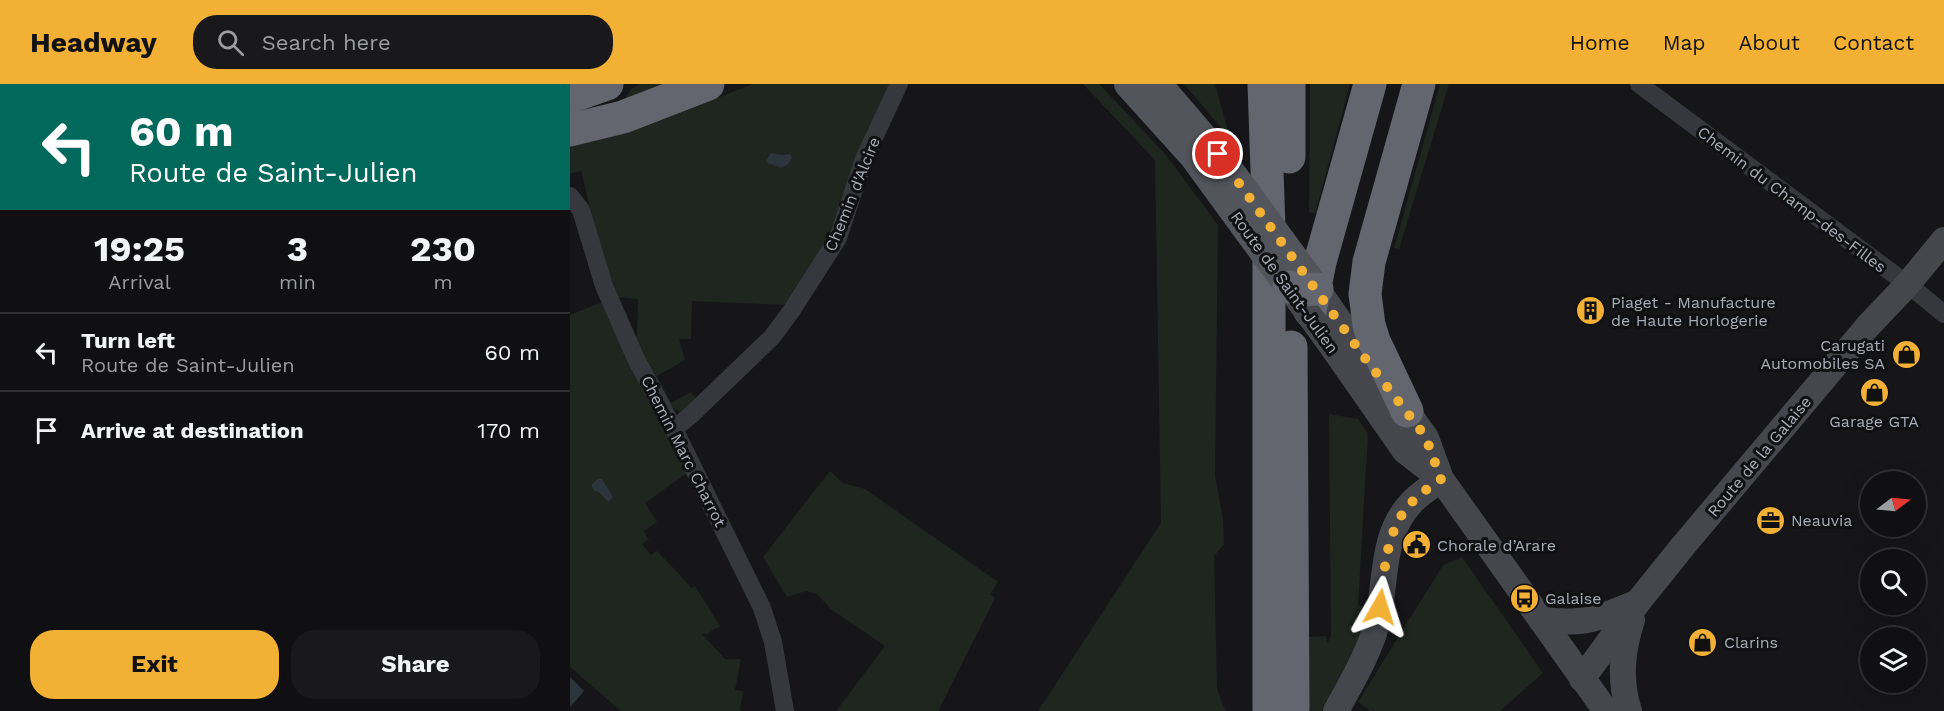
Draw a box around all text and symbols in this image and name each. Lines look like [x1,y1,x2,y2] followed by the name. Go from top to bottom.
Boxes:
[193,15,613,69] search box
[30,26,157,59] text: Headway
[214,26,247,59] icon: search
[262,30,391,55] text: Search here
[1570,30,1630,55] text: Home
[1663,30,1706,55] text: Map
[1739,30,1800,55] text: About
[1833,30,1914,55] text: Contact
[129,107,233,156] text: 60 m
[30,108,108,186] icon: left
[1694,122,1890,277] street label: Chemin du Champ-des-Filles
[1192,128,1243,179] pin
[821,134,884,254] street label: Chemin d'Alcire
[1201,137,1234,170] icon: arrive
[129,157,417,189] text: Route de Saint-Julien
[1227,208,1343,357] street label: Route de Saint-Julien
[94,228,185,270] text: 19:25
[287,228,308,270] text: 3
[410,228,476,270] text: 230
[108,270,171,294] text: Arrival
[279,270,316,294] text: min
[433,270,452,294] text: m
[1611,293,1776,330] place label: Piaget - Manufacture de Haute Horlogerie
[1574,295,1606,327] building icon: Piaget - Manufacture de Haute Horlogerie
[81,328,175,353] text: Turn left
[30,336,63,369] icon: left
[1761,336,1885,373] place label: Carugati Automobiles SA
[1890,338,1922,370] shop icon: Carugati Automobiles SA
[484,340,540,365] text: 60 m
[81,353,295,377] text: Route de Saint-Julien
[637,372,730,530] street label: Chemin Marc Charrot
[1858,377,1890,409] shop icon: Garage GTA
[1703,392,1815,520] street label: Route de la Galaise
[1829,412,1919,431] place label: Garage GTA
[30,414,63,447] icon: arrive
[81,418,304,443] text: Arrive at destination
[477,418,540,443] text: 170 m
[1860,471,1926,537] north arrow
[1860,471,1926,693] map controls
[1754,504,1786,536] office icon: Neauvia
[1791,511,1852,530] place label: Neauvia
[1400,529,1432,561] public building icon: Chorale d’Arare
[1437,536,1556,555] place label: Chorale d’Arare
[1860,549,1926,615] button: search
[1348,575,1412,639] position arrow
[1508,582,1540,614] bus stop icon: Galaise
[1545,589,1602,608] place label: Galaise
[1687,626,1719,658] shop icon: Clarins
[1860,627,1926,693] button: layers
[30,630,279,699] button: Exit
[291,630,540,699] button: Share
[1724,633,1778,652] place label: Clarins

